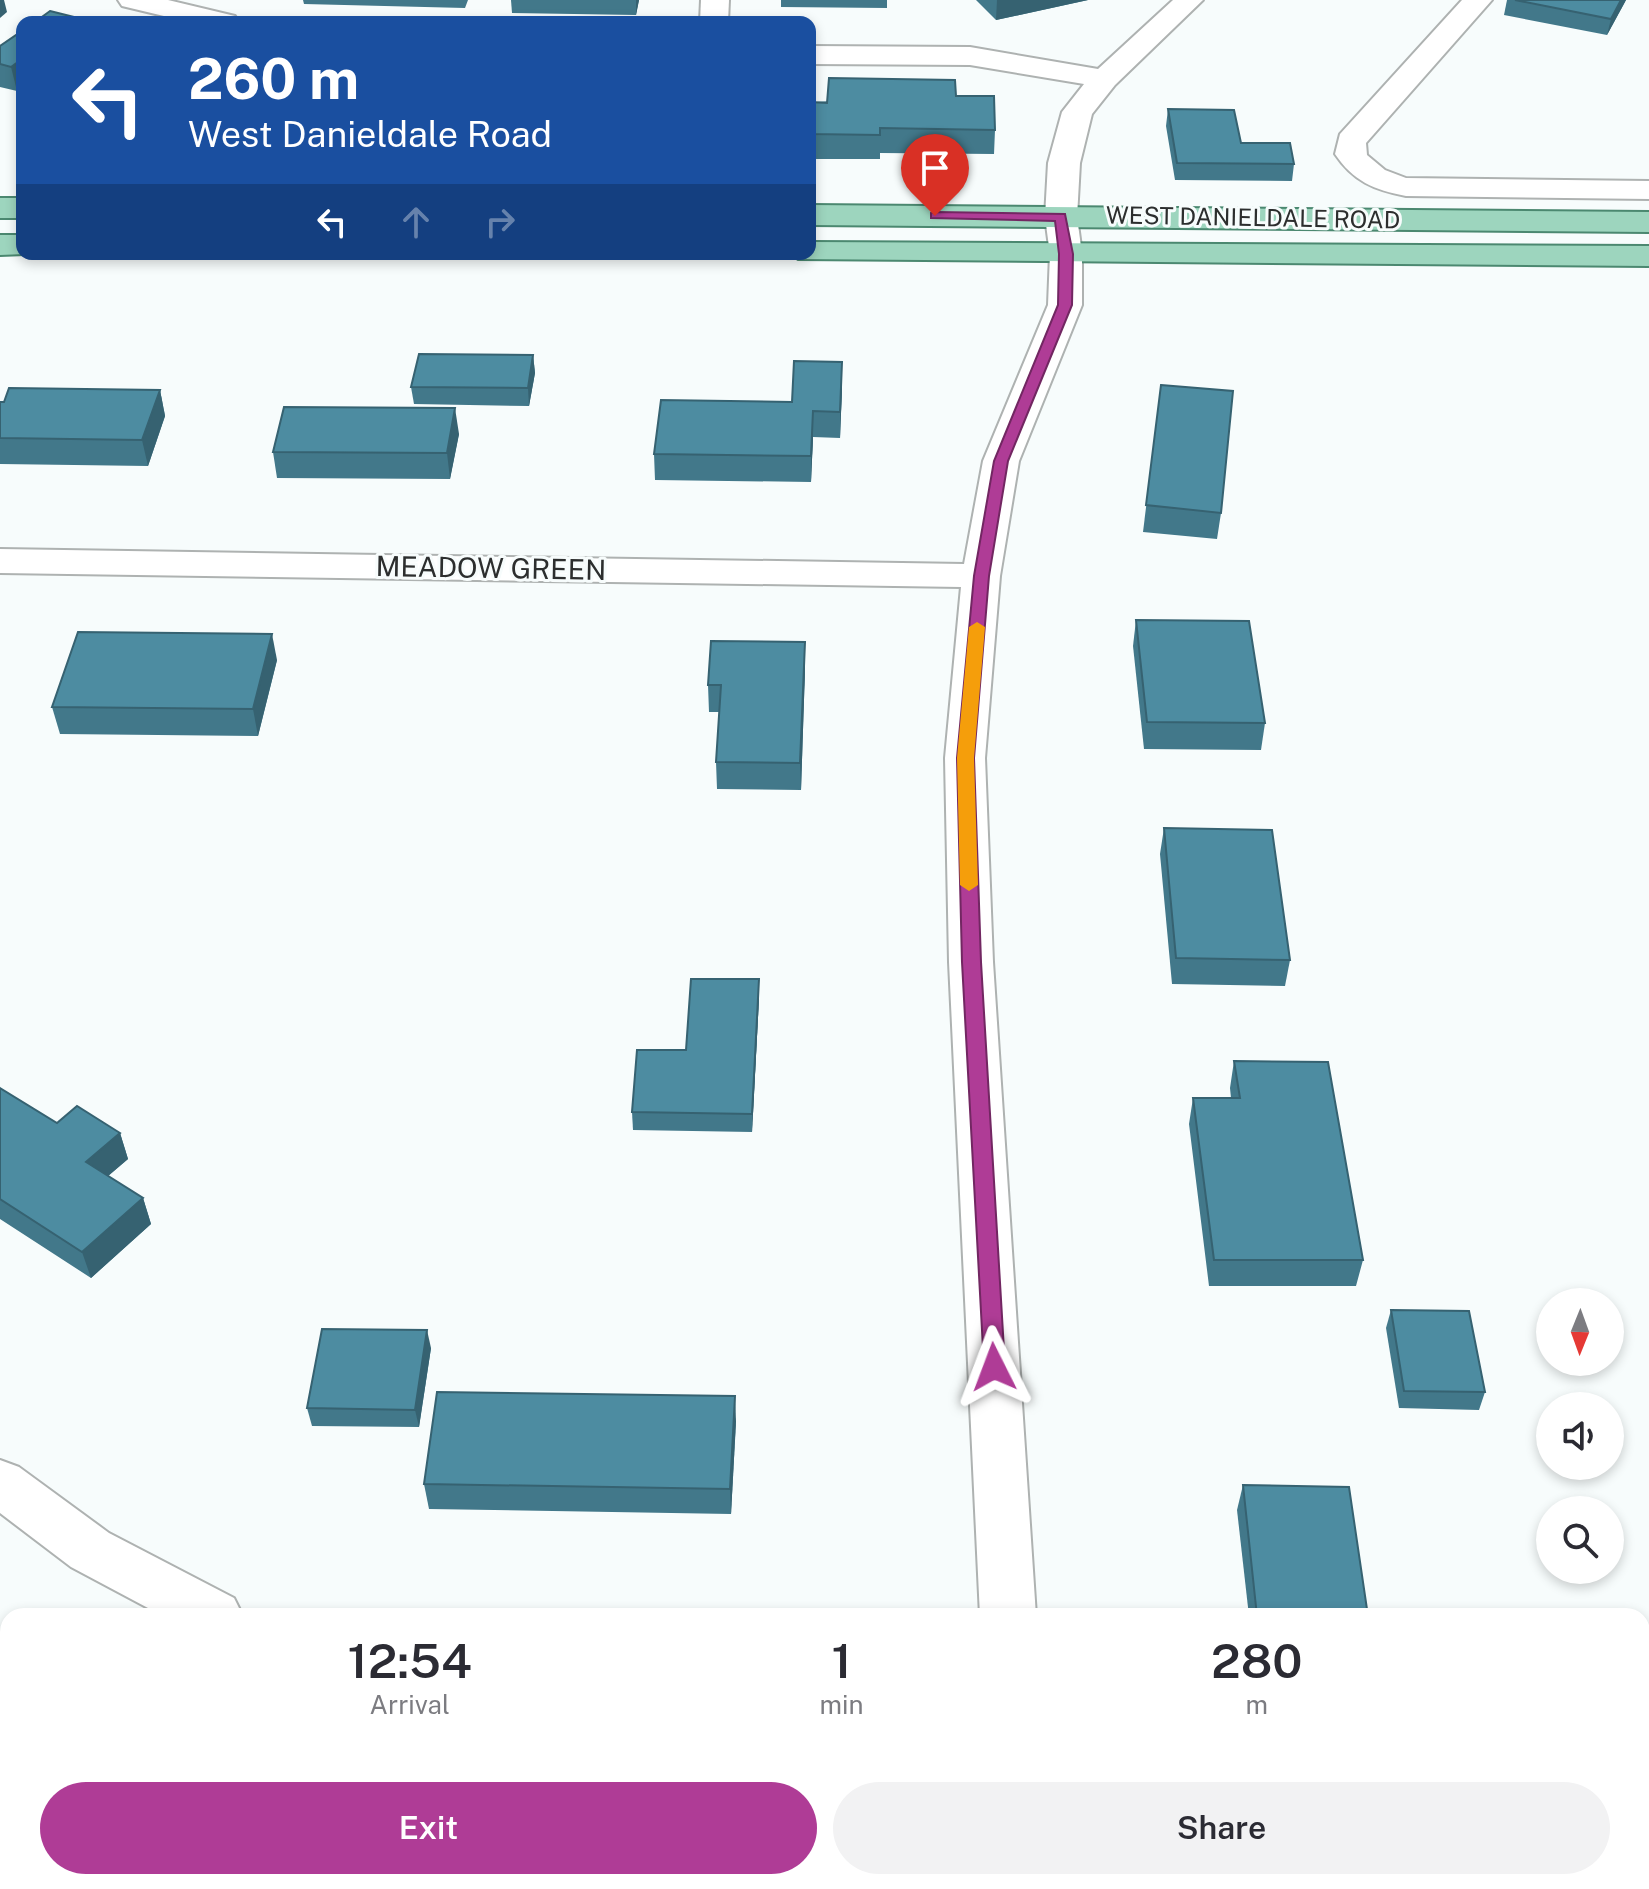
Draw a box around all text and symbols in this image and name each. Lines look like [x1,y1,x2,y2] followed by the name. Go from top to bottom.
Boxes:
[188,46,359,112] text: 260 m
[56,48,160,152] icon: left
[188,113,552,155] text: West Danieldale Road
[901,134,969,216] pin
[913,146,957,190] icon: arrive
[310,200,354,244] icon: left
[394,200,438,244] icon: ahead
[478,200,522,244] icon: right
[1106,200,1400,234] street label: WEST DANIELDALE ROAD
[375,549,607,586] street label: MEADOW GREEN
[1536,1288,1624,1376] north arrow
[1536,1288,1624,1584] map controls
[952,1325,1036,1409] position arrow
[1536,1392,1624,1480] button: sound
[1536,1496,1624,1584] button: search
[348,1632,472,1689] text: 12:54
[831,1632,851,1689] text: 1
[1211,1632,1302,1689] text: 280
[370,1689,450,1720] text: Arrival
[819,1689,864,1720] text: min
[1246,1689,1268,1720] text: m
[40,1782,817,1874] button: Exit
[833,1782,1610,1874] button: Share

